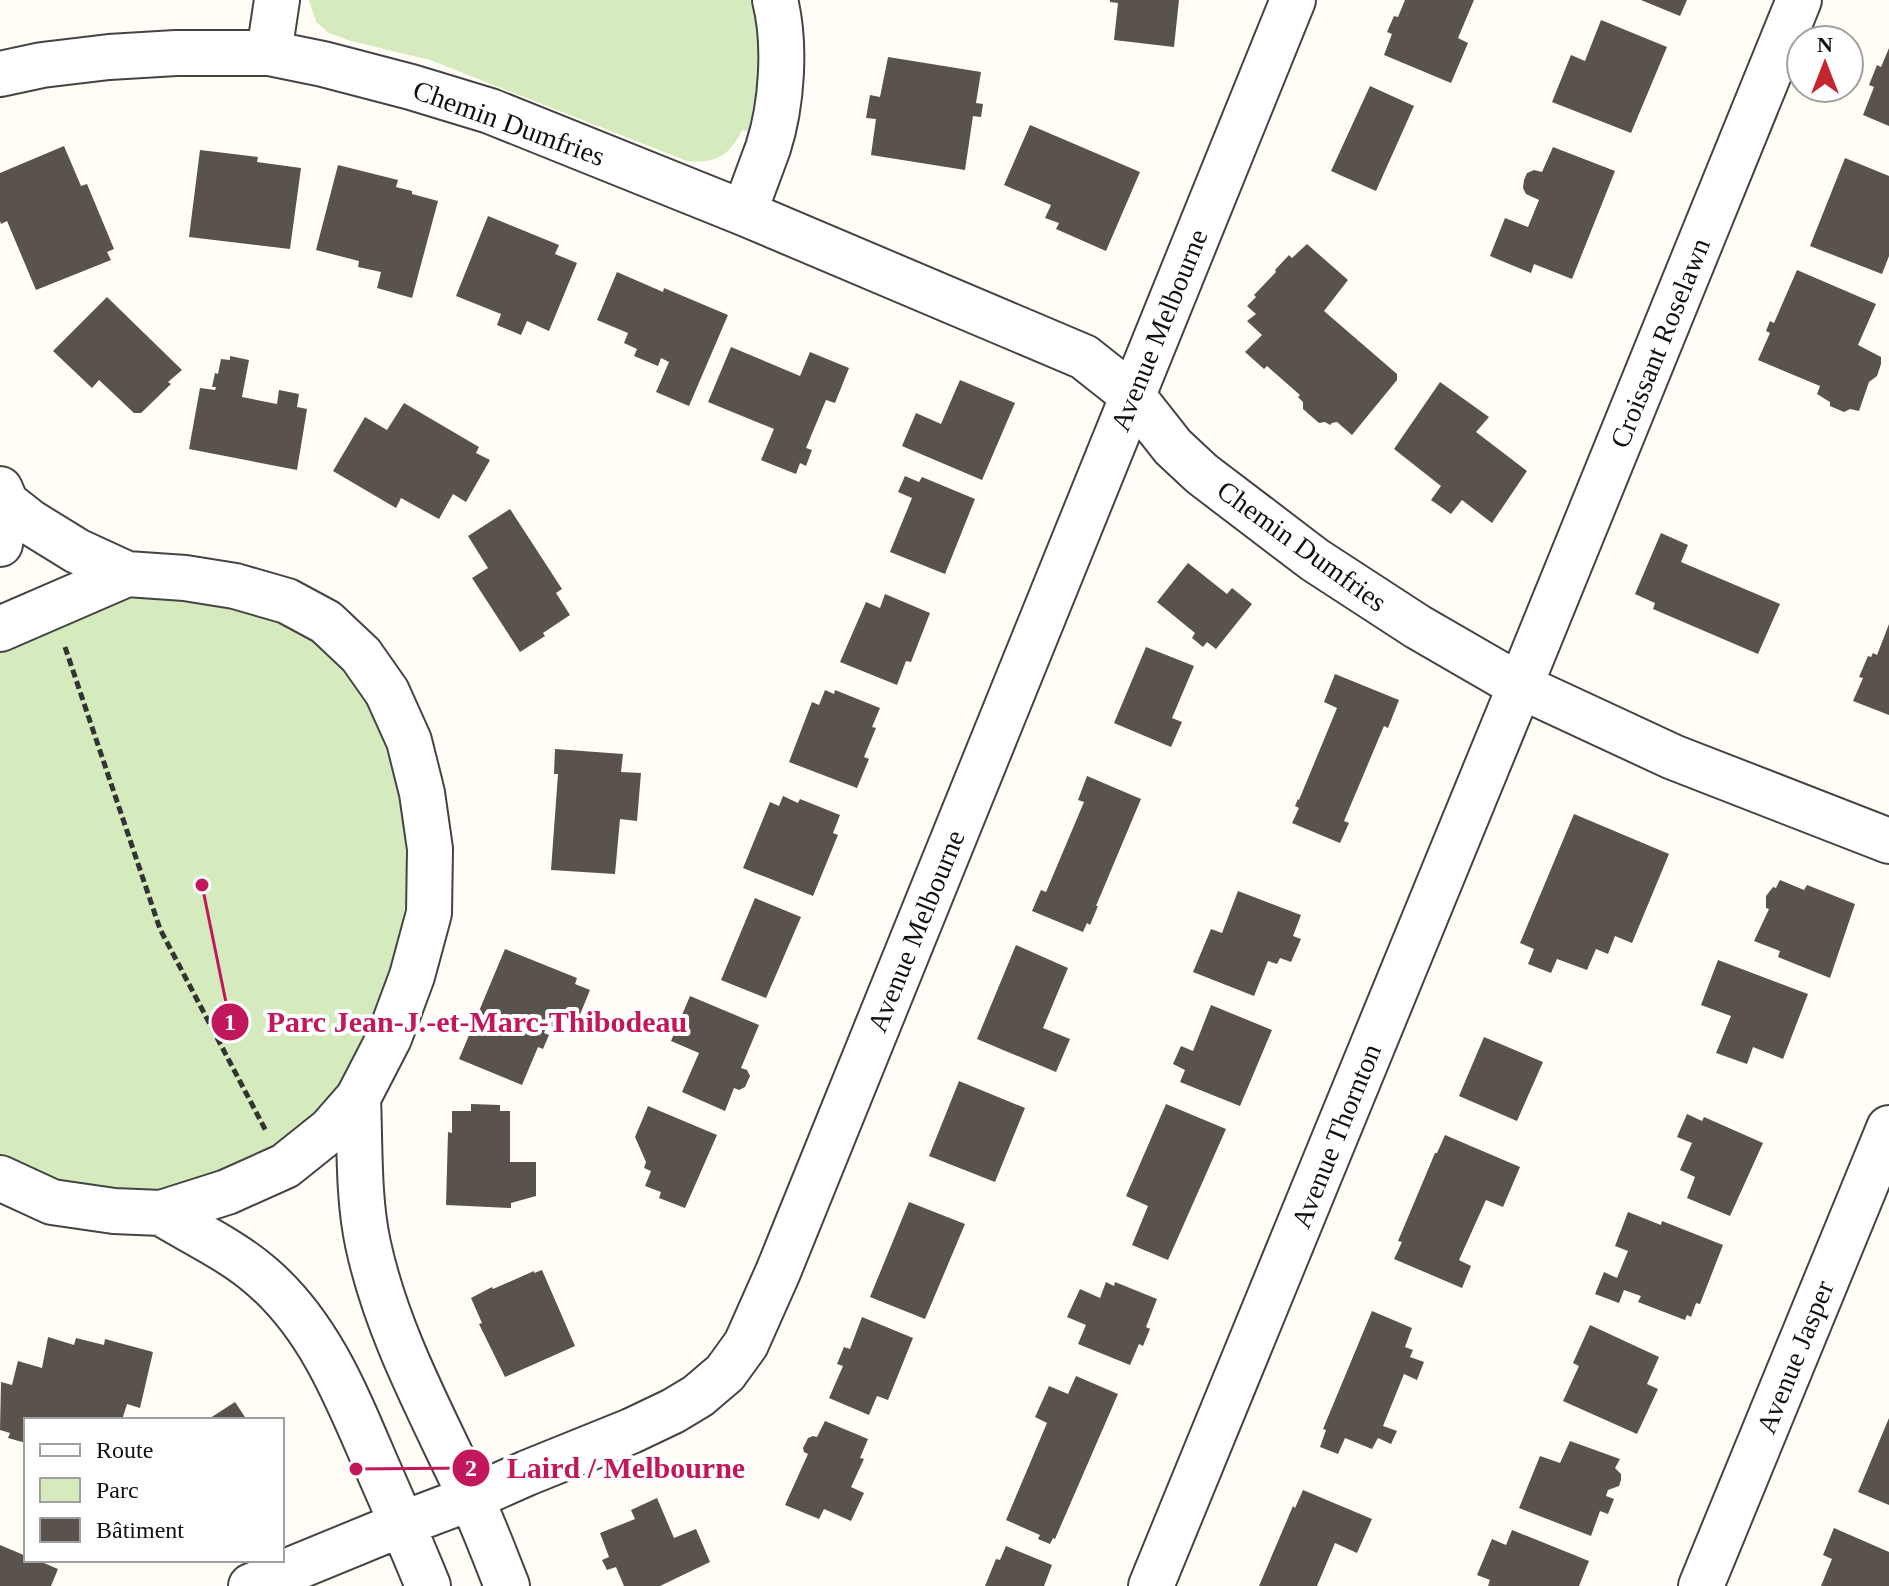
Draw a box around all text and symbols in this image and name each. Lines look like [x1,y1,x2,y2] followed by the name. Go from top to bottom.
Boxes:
[1785,24,1865,104] north arrow
[1817,32,1833,57] text: N
[409,74,609,172] street label: Chemin Dumfries
[1104,225,1214,435] street label: Avenue Melbourne
[1604,234,1716,452] street label: Croissant Roselawn
[1211,474,1393,618] street label: Chemin Dumfries
[861,826,971,1036] street label: Avenue Melbourne
[210,995,703,1049] callout: Parc Jean-J.-et-Marc-Thibodeau
[267,1005,687,1038] text: Parc Jean-J.-et-Marc-Thibodeau
[224,1009,236,1035] text: 1
[1285,1039,1387,1233] street label: Avenue Thornton
[1750,1275,1840,1438] street label: Avenue Jasper
[24,1418,284,1562] legend
[96,1437,153,1463] text: Route
[451,1441,761,1495] callout: Laird / Melbourne
[507,1451,745,1484] text: Laird / Melbourne
[465,1455,477,1481] text: 2
[96,1477,139,1503] text: Parc
[96,1517,184,1543] text: Bâtiment

